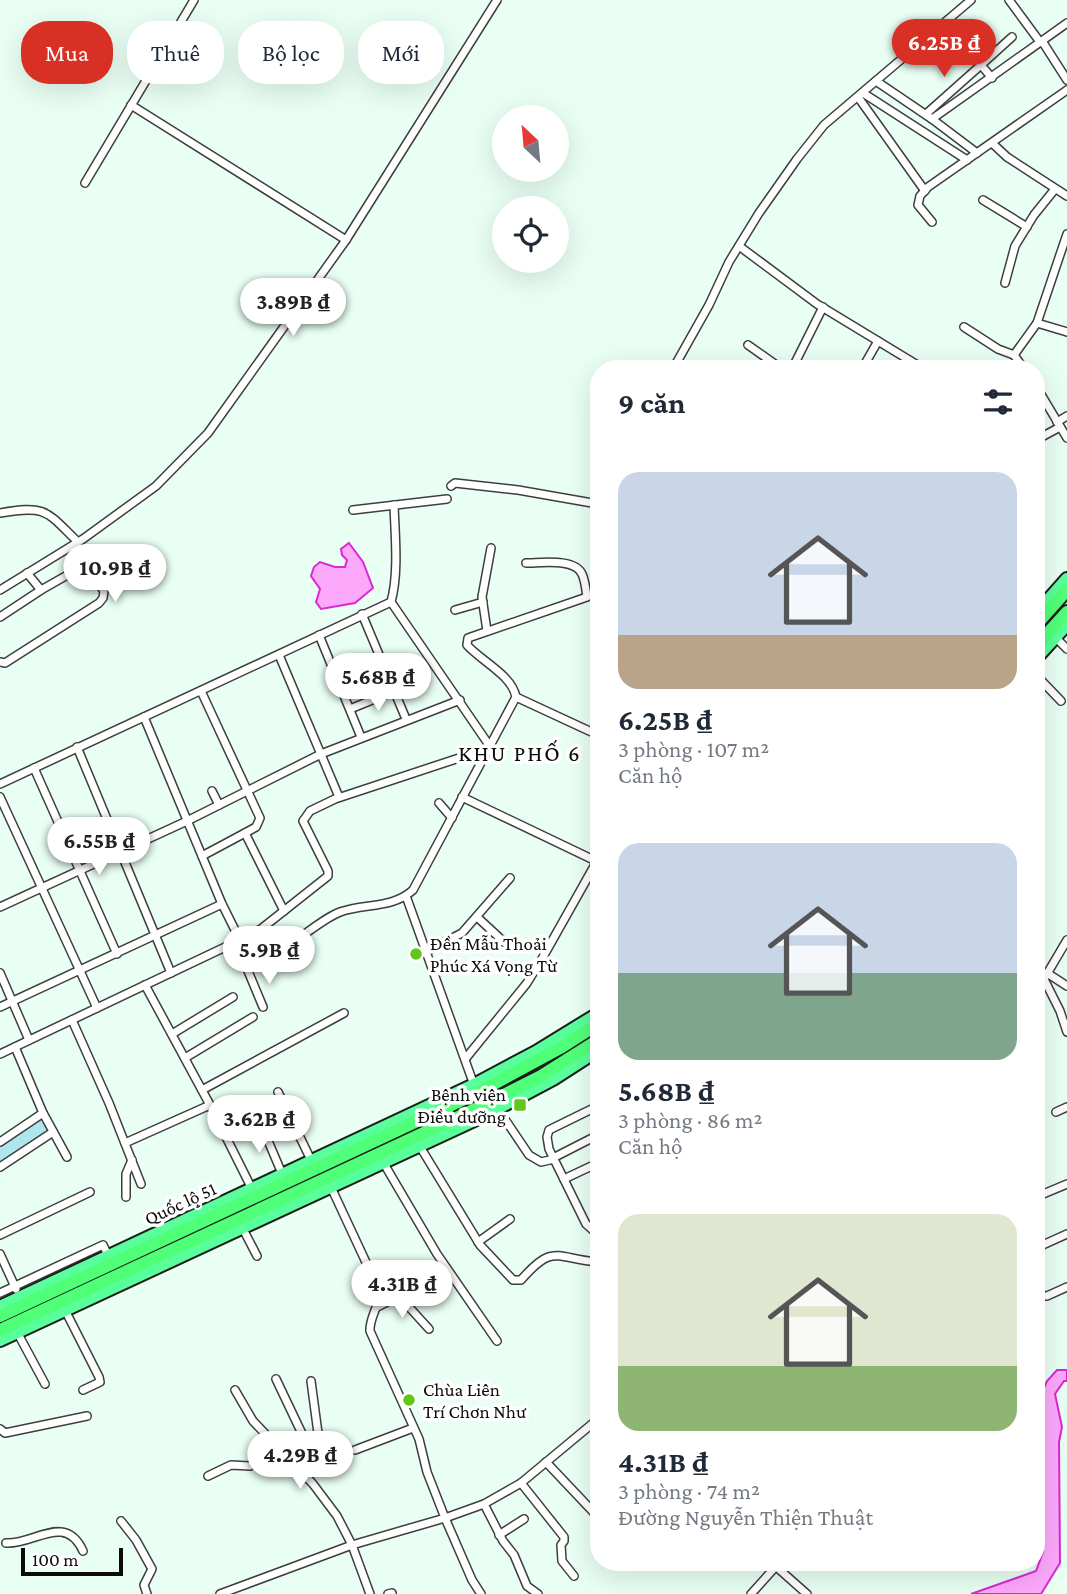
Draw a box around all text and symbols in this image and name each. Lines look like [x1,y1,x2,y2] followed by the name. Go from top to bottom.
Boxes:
[879,20,1009,79] pin: 6.25B ₫
[21,21,113,84] chip: Mua
[127,21,224,84] chip: Thuê
[238,21,344,84] chip: Bộ lọc
[358,21,444,84] chip: Mới
[908,29,980,55] text: 6.25B ₫
[492,105,569,182] north arrow
[492,105,569,273] map controls
[492,196,569,273] button: locate
[228,278,358,338] pin: 3.89B ₫
[256,288,330,314] text: 3.89B ₫
[979,383,1017,421] icon: filters
[618,386,685,419] text: 9 căn
[755,517,881,643] icon: home
[50,544,180,604] pin: 10.9B ₫
[79,554,151,580] text: 10.9B ₫
[313,654,443,713] pin: 5.68B ₫
[341,663,415,689] text: 5.68B ₫
[618,703,712,736] text: 6.25B ₫
[618,736,769,762] text: 3 phòng · 107 m²
[458,739,582,766] district label: KHU PHỐ 6
[618,762,683,788] text: Căn hộ
[34,818,164,877] pin: 6.55B ₫
[63,827,135,853] text: 6.55B ₫
[755,888,881,1014] icon: home
[212,926,326,986] pin: 5.9B ₫
[430,933,558,976] place label: Đền Mẫu Thoải Phúc Xá Vọng Từ
[239,936,299,962] text: 5.9B ₫
[408,946,424,962] marker: Đền Mẫu Thoải Phúc Xá Vọng Từ
[618,1074,714,1107] text: 5.68B ₫
[417,1084,506,1127] place label: Bệnh viện Điều dưỡng
[194,1096,324,1155] pin: 3.62B ₫
[512,1097,528,1113] marker: Bệnh viện Điều dưỡng
[223,1105,295,1131] text: 3.62B ₫
[618,1107,763,1133] text: 3 phòng · 86 m²
[618,1133,683,1159] text: Căn hộ
[141,1178,219,1229] street label: Quốc lộ 51
[755,1259,881,1385] icon: home
[337,1260,467,1320] pin: 4.31B ₫
[367,1270,437,1296] text: 4.31B ₫
[423,1379,527,1422] place label: Chùa Liên Trí Chơn Như
[401,1392,417,1408] marker: Chùa Liên Trí Chơn Như
[235,1432,365,1491] pin: 4.29B ₫
[263,1441,337,1467] text: 4.29B ₫
[618,1445,708,1478] text: 4.31B ₫
[618,1478,760,1504] text: 3 phòng · 74 m²
[618,1504,873,1530] text: Đường Nguyễn Thiện Thuật
[21,1545,122,1577] scale bar
[32,1549,79,1570] text: 100 m

